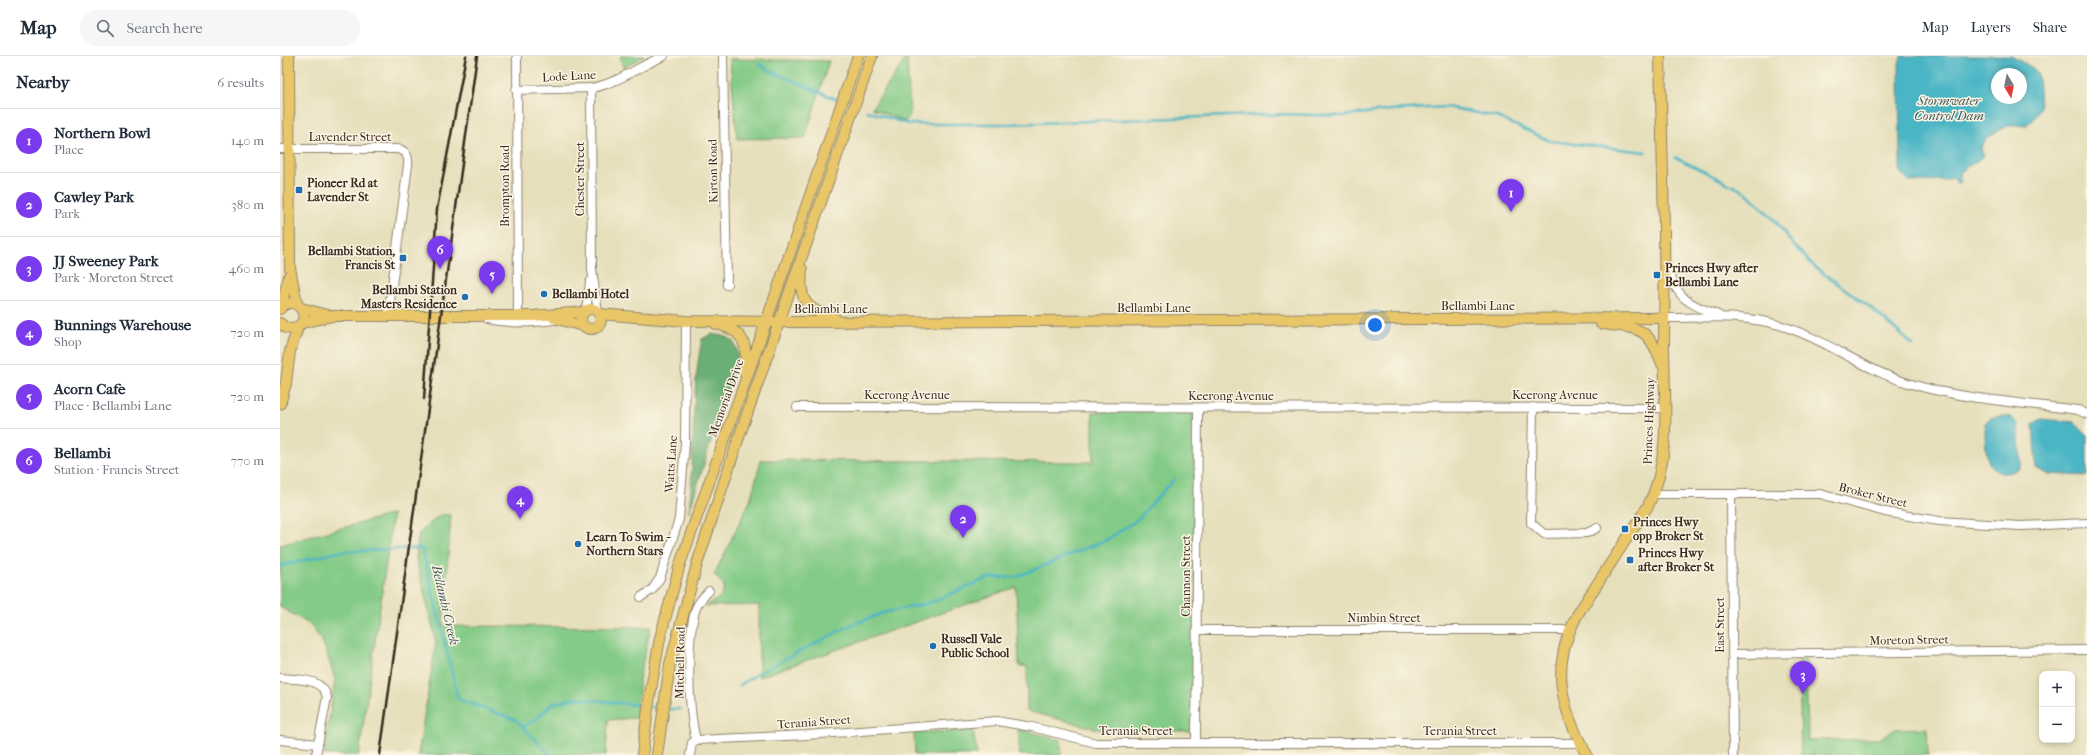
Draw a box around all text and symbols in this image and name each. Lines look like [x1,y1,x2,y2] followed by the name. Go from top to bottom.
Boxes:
[80,10,360,46] search box
[20,17,56,39] text: Map
[94,17,116,39] icon: search
[126,19,203,37] text: Search here
[1922,19,1949,36] text: Map
[1971,19,2011,36] text: Layers
[2033,19,2067,36] text: Share
[542,68,596,84] street label: Lode Lane
[1991,68,2027,104] north arrow
[16,72,70,92] text: Nearby
[217,75,264,90] text: 6 results
[1914,93,1984,123] water label: Stormwater Control Dam
[54,124,151,142] text: Northern Bowl
[308,130,392,144] street label: Lavender Street
[27,133,31,148] text: 1
[231,133,264,148] text: 140 m
[705,138,721,203] street label: Kirton Road
[573,141,587,216] street label: Chester Street
[54,142,84,157] text: Place
[498,145,512,227] street label: Brompton Road
[307,176,378,204] place label: Pioneer Rd at Lavender St
[1498,179,1524,212] pin: 1
[294,185,304,195] marker: Pioneer Rd at Lavender St
[54,188,134,206] text: Cawley Park
[26,197,32,212] text: 2
[231,197,264,212] text: 380 m
[54,206,80,221] text: Park
[427,236,453,269] pin: 6
[308,244,396,272] place label: Bellambi Station, Francis St
[54,252,159,270] text: JJ Sweeney Park
[398,253,408,263] marker: Bellambi Station, Francis St
[26,261,32,276] text: 3
[229,261,264,276] text: 460 m
[479,261,505,294] pin: 5
[1665,261,1759,289] place label: Princes Hwy after Bellambi Lane
[54,270,174,285] text: Park · Moreton Street
[1652,270,1662,280] marker: Princes Hwy after Bellambi Lane
[360,283,458,311] place label: Bellambi Station Masters Residence
[552,287,630,301] place label: Bellambi Hotel
[539,289,549,299] marker: Bellambi Hotel
[460,292,470,302] marker: Bellambi Station Masters Residence
[1441,299,1515,313] street label: Bellambi Lane
[1117,301,1191,315] street label: Bellambi Lane
[794,302,868,316] street label: Bellambi Lane
[1365,315,1385,335] your location
[54,316,191,334] text: Bunnings Warehouse
[25,325,33,340] text: 4
[230,325,264,340] text: 720 m
[54,334,82,349] text: Shop
[705,357,747,439] street label: Memorial Drive
[1640,376,1658,465] street label: Princes Highway
[54,380,125,398] text: Acorn Cafe
[864,388,950,402] street label: Keerong Avenue
[1512,388,1598,402] street label: Keerong Avenue
[26,389,32,404] text: 5
[230,389,264,404] text: 720 m
[1188,389,1274,403] street label: Keerong Avenue
[54,398,172,413] text: Place · Bellambi Lane
[662,435,680,494] street label: Watts Lane
[54,444,111,462] text: Bellambi
[25,453,33,468] text: 6
[231,453,264,468] text: 770 m
[54,462,179,477] text: Station · Francis Street
[1837,480,1909,510] street label: Broker Street
[507,486,533,519] pin: 4
[950,505,976,538] pin: 2
[1633,515,1704,544] place label: Princes Hwy opp Broker St
[1620,524,1630,534] marker: Princes Hwy opp Broker St
[586,530,671,558] place label: Learn To Swim - Northern Stars
[1179,535,1193,617] street label: Channon Street
[573,539,583,549] marker: Learn To Swim - Northern Stars
[1638,546,1715,574] place label: Princes Hwy after Broker St
[1625,555,1635,565] marker: Princes Hwy after Broker St
[429,563,462,647] water label: Bellambi Creek
[1713,596,1727,653] street label: East Street
[1347,611,1421,625] street label: Nimbin Street
[672,626,688,699] street label: Mitchell Road
[941,632,1010,660] place label: Russell Vale Public School
[1869,632,1949,648] street label: Moreton Street
[928,641,938,651] marker: Russell Vale Public School
[1790,661,1816,694] pin: 3
[2039,671,2075,743] map controls
[2039,671,2075,707] button: +
[2039,707,2075,743] button: −
[777,712,852,732] street label: Terania Street
[1099,724,1174,738] street label: Terania Street
[1423,724,1498,738] street label: Terania Street

